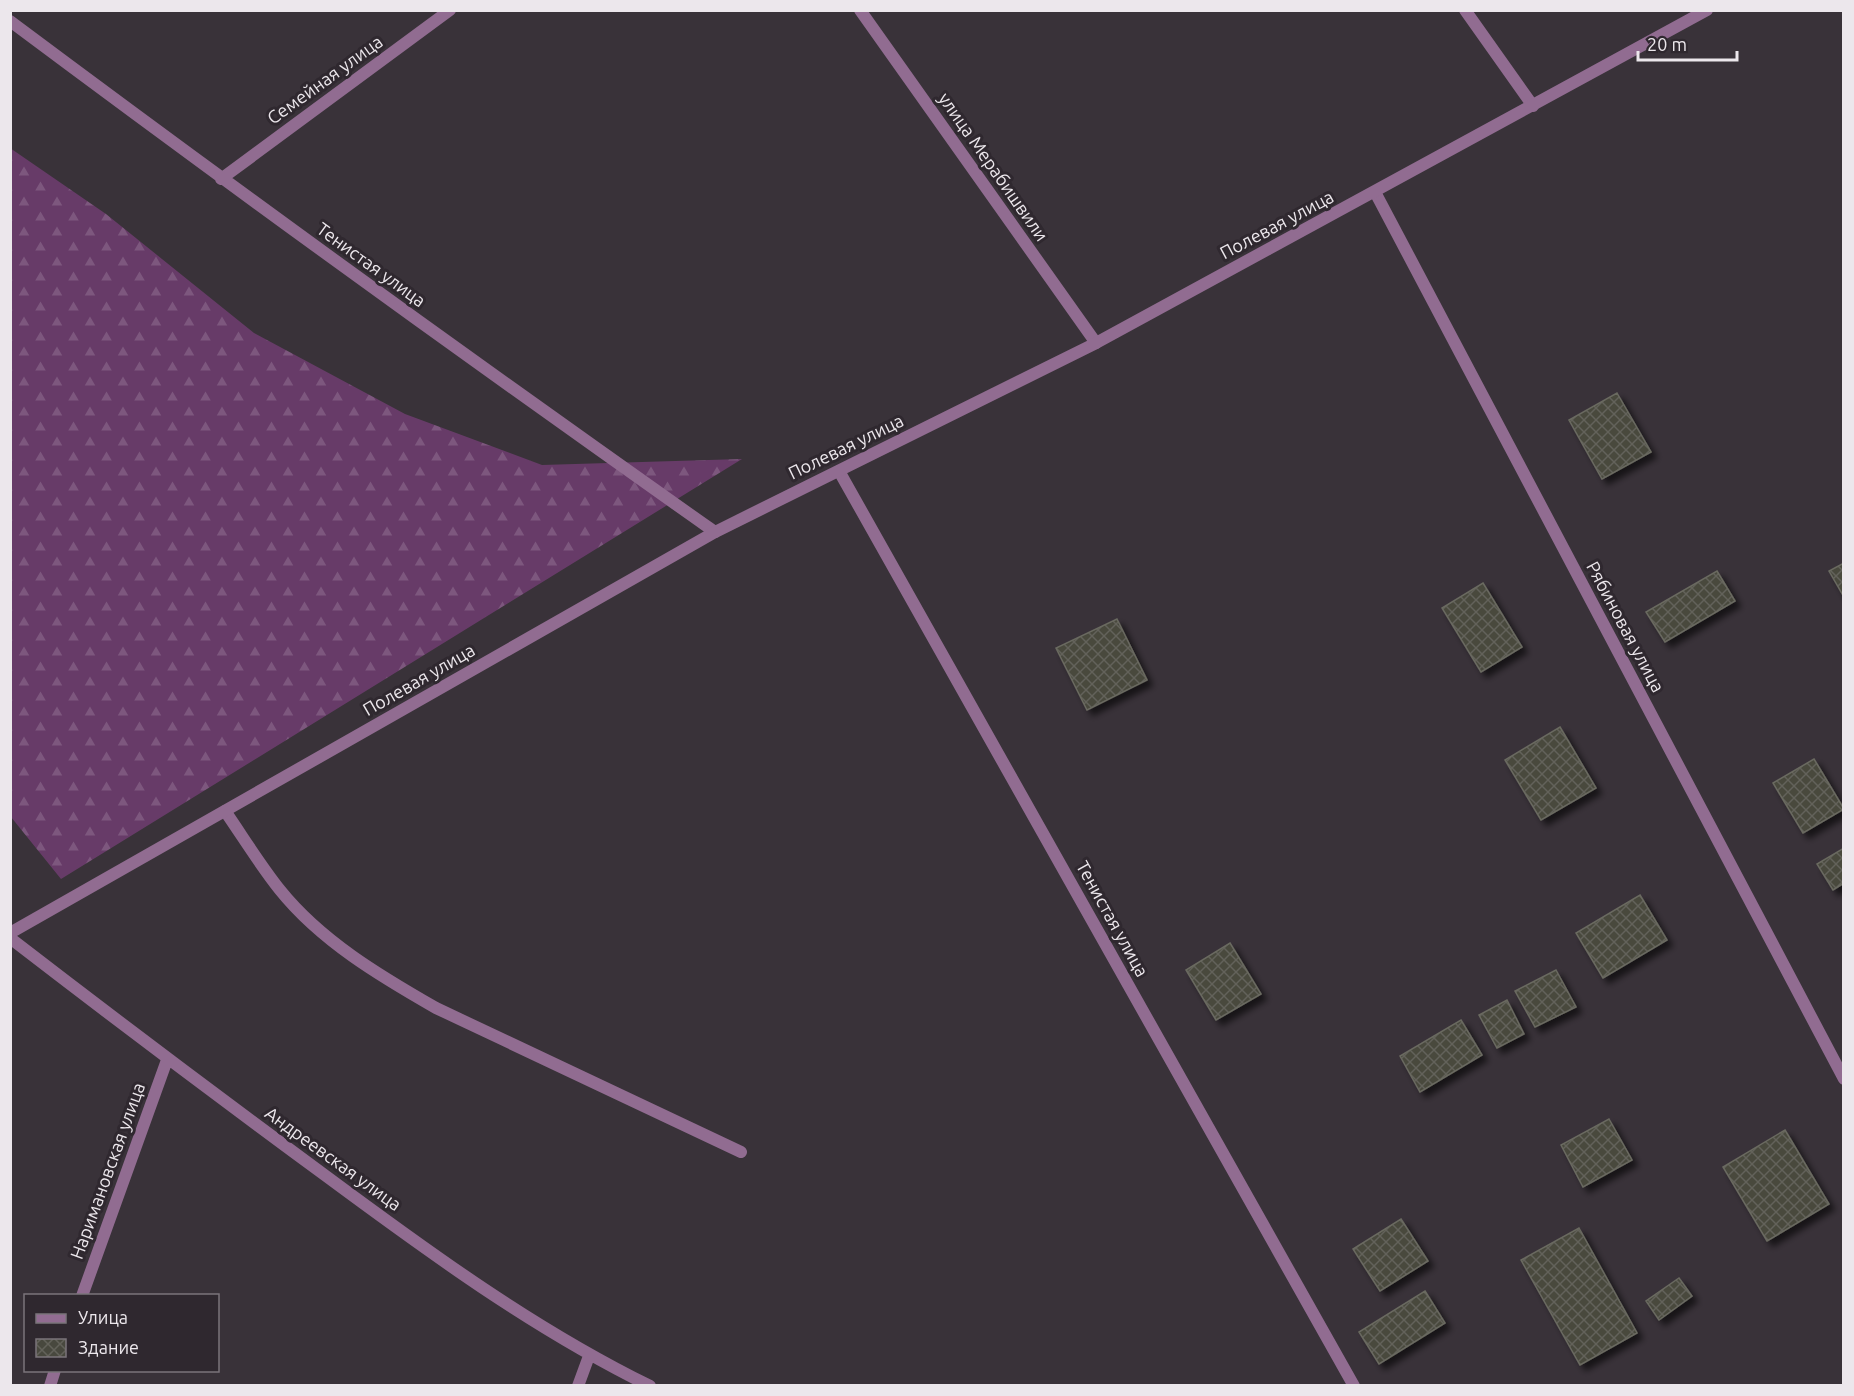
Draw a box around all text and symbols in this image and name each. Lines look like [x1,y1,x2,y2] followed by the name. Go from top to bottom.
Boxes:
[1638,24,1737,62] scale bar
[263,31,386,128] street label: Семейная улица
[1647,34,1687,54] text: 20 m
[935,88,1053,244] street label: улица Мерабишвили
[1216,186,1337,262] street label: Полевая улица
[313,218,430,310] street label: Тенистая улица
[785,410,906,483] street label: Полевая улица
[1583,558,1669,695] street label: Рябиновая улица
[359,639,478,719] street label: Полевая улица
[1073,857,1153,980] street label: Тенистая улица
[66,1080,148,1262] street label: Наримановская улица
[262,1102,405,1214] street label: Андреевская улица
[24,1294,219,1372] legend
[78,1307,128,1327] text: Улица
[78,1337,139,1357] text: Здание

